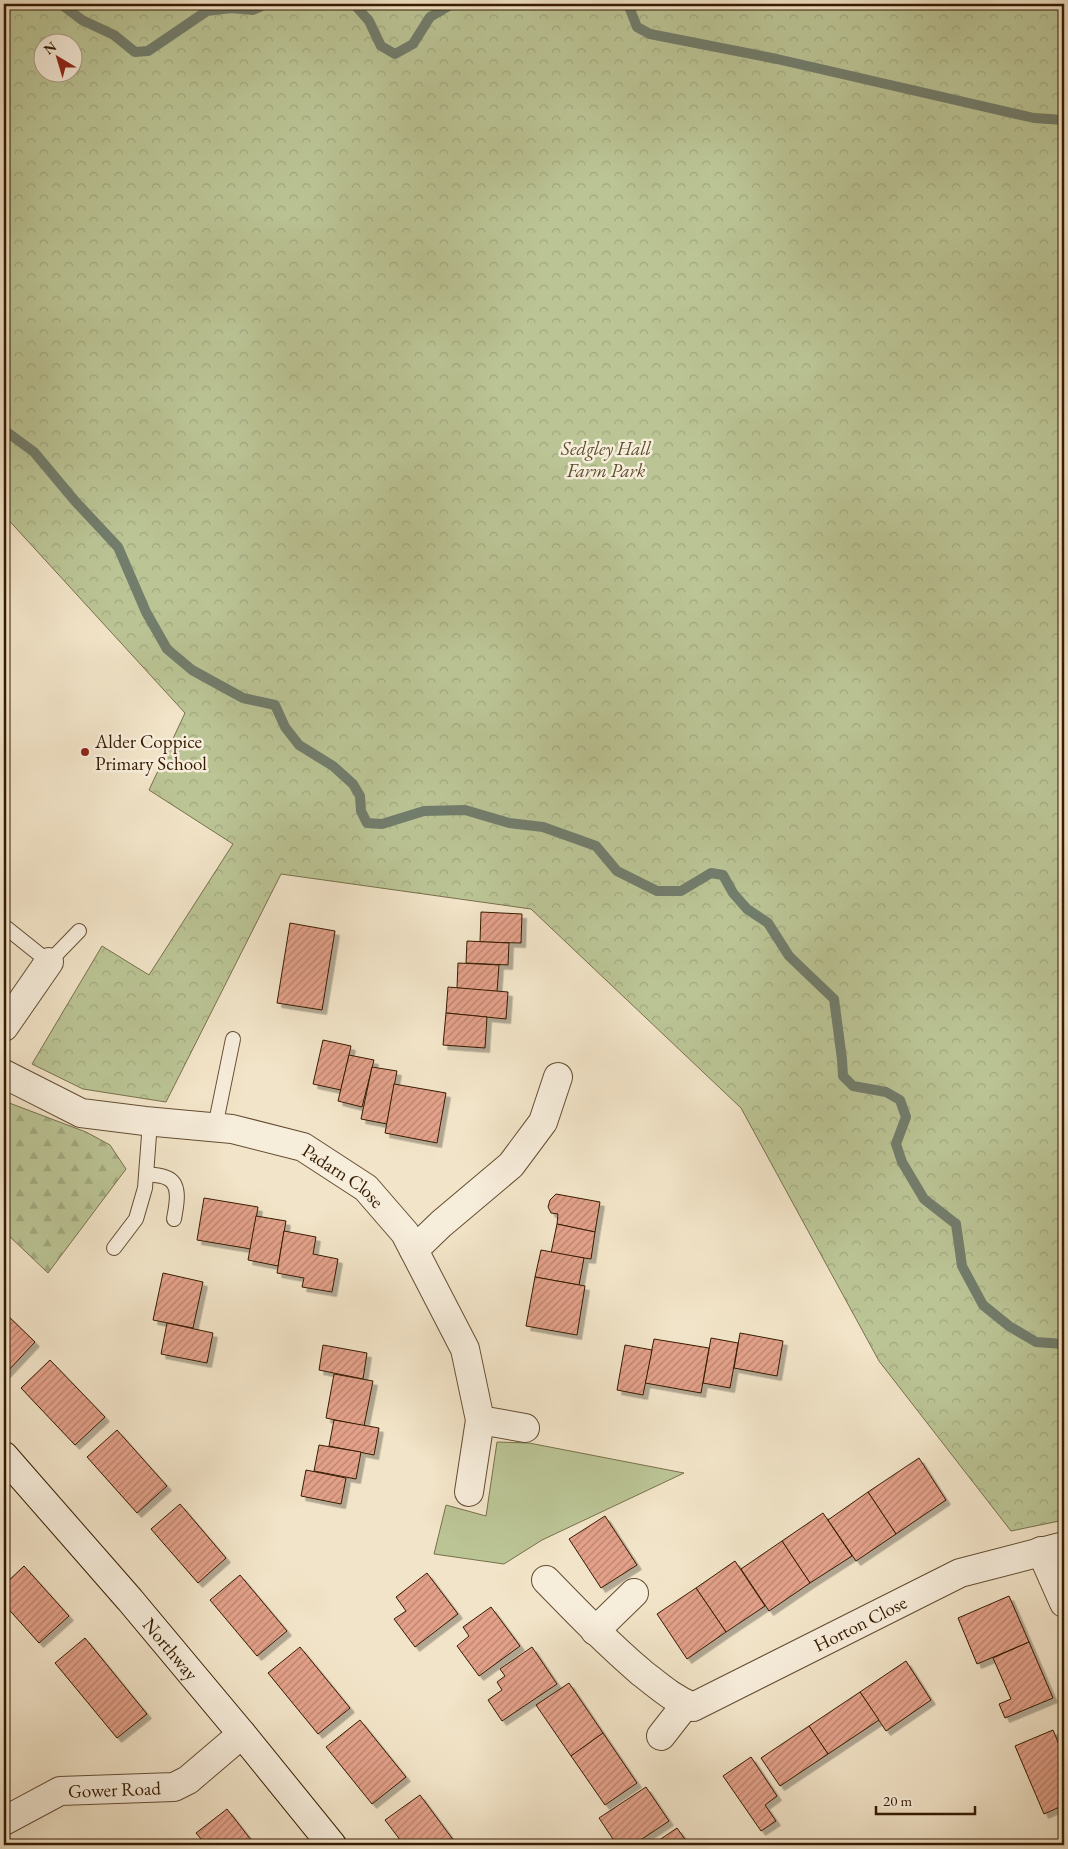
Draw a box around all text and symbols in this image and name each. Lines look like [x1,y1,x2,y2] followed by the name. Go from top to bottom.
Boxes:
[32,32,82,82] north arrow
[40,37,61,58] text: N
[560,436,651,483] park label: Sedgley Hall Farm Park
[94,729,207,776] place label: Alder Coppice Primary School
[79,746,91,758] marker: Alder Coppice Primary School
[298,1137,390,1213] street label: Padarn Close
[809,1589,911,1657] street label: Horton Close
[137,1612,205,1686] street label: Northway
[68,1775,162,1803] street label: Gower Road
[876,1784,974,1816] scale bar
[883,1791,912,1810] text: 20 m

